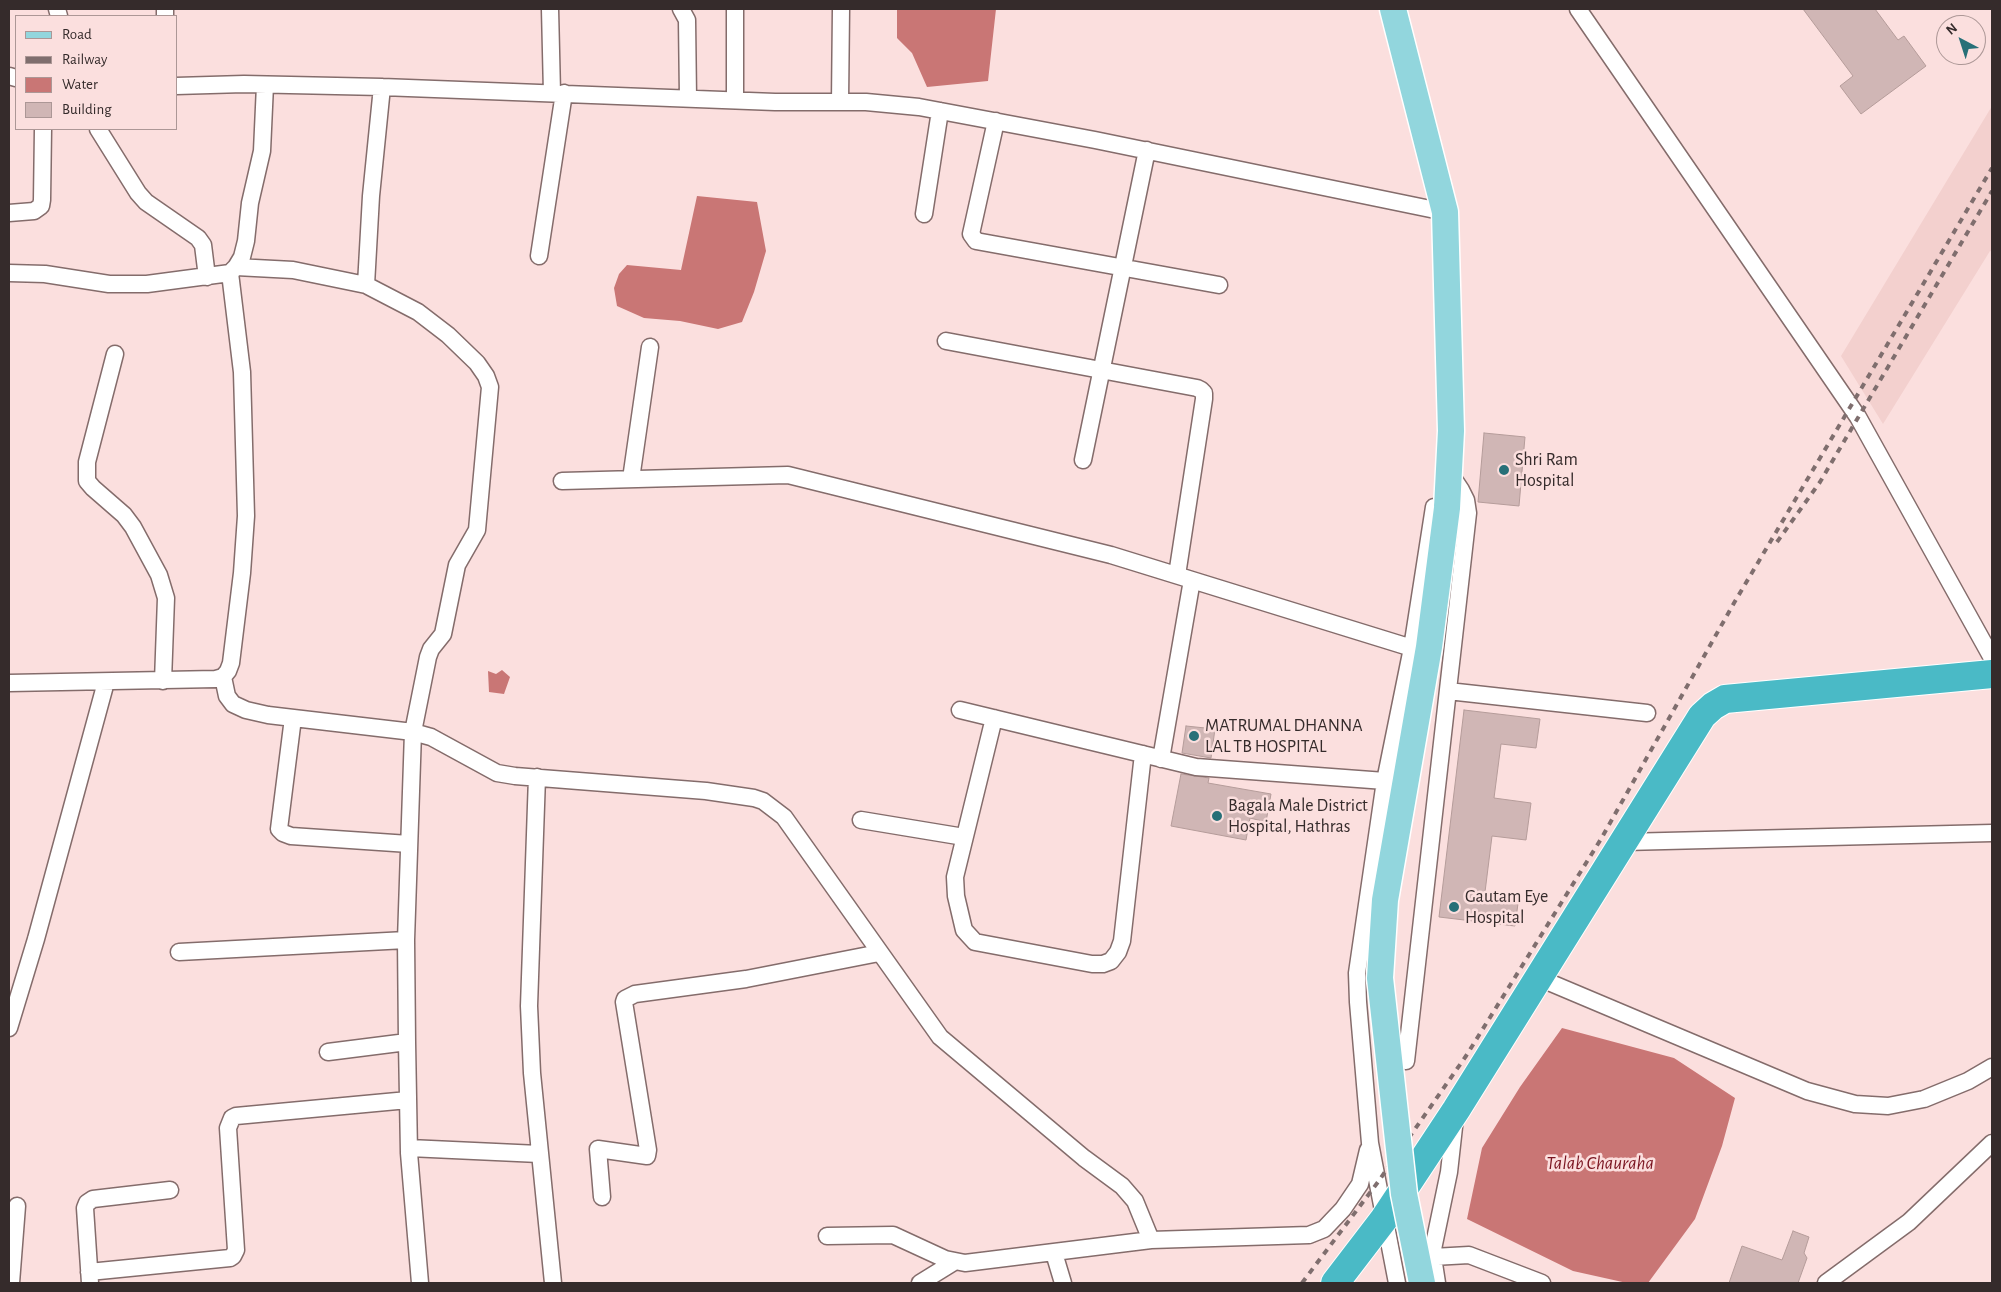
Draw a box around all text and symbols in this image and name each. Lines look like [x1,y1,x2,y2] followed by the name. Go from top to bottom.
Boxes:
[15,15,178,130] legend
[1936,15,1986,65] north arrow
[1944,21,1960,38] text: N
[62,27,92,42] text: Road
[62,52,107,67] text: Railway
[62,77,98,92] text: Water
[62,102,112,117] text: Building
[1515,449,1578,492] place label: Shri Ram Hospital
[1497,463,1511,477] marker: Shri Ram Hospital
[1205,715,1363,758] place label: MATRUMAL DHANNA LAL TB HOSPITAL
[1187,729,1201,743] marker: MATRUMAL DHANNA LAL TB HOSPITAL
[1228,795,1368,838] place label: Bagala Male District Hospital, Hathras
[1210,809,1224,823] marker: Bagala Male District Hospital, Hathras
[1465,886,1548,929] place label: Gautam Eye Hospital
[1447,900,1461,914] marker: Gautam Eye Hospital
[1546,1152,1654,1174] water label: Talab Chauraha

